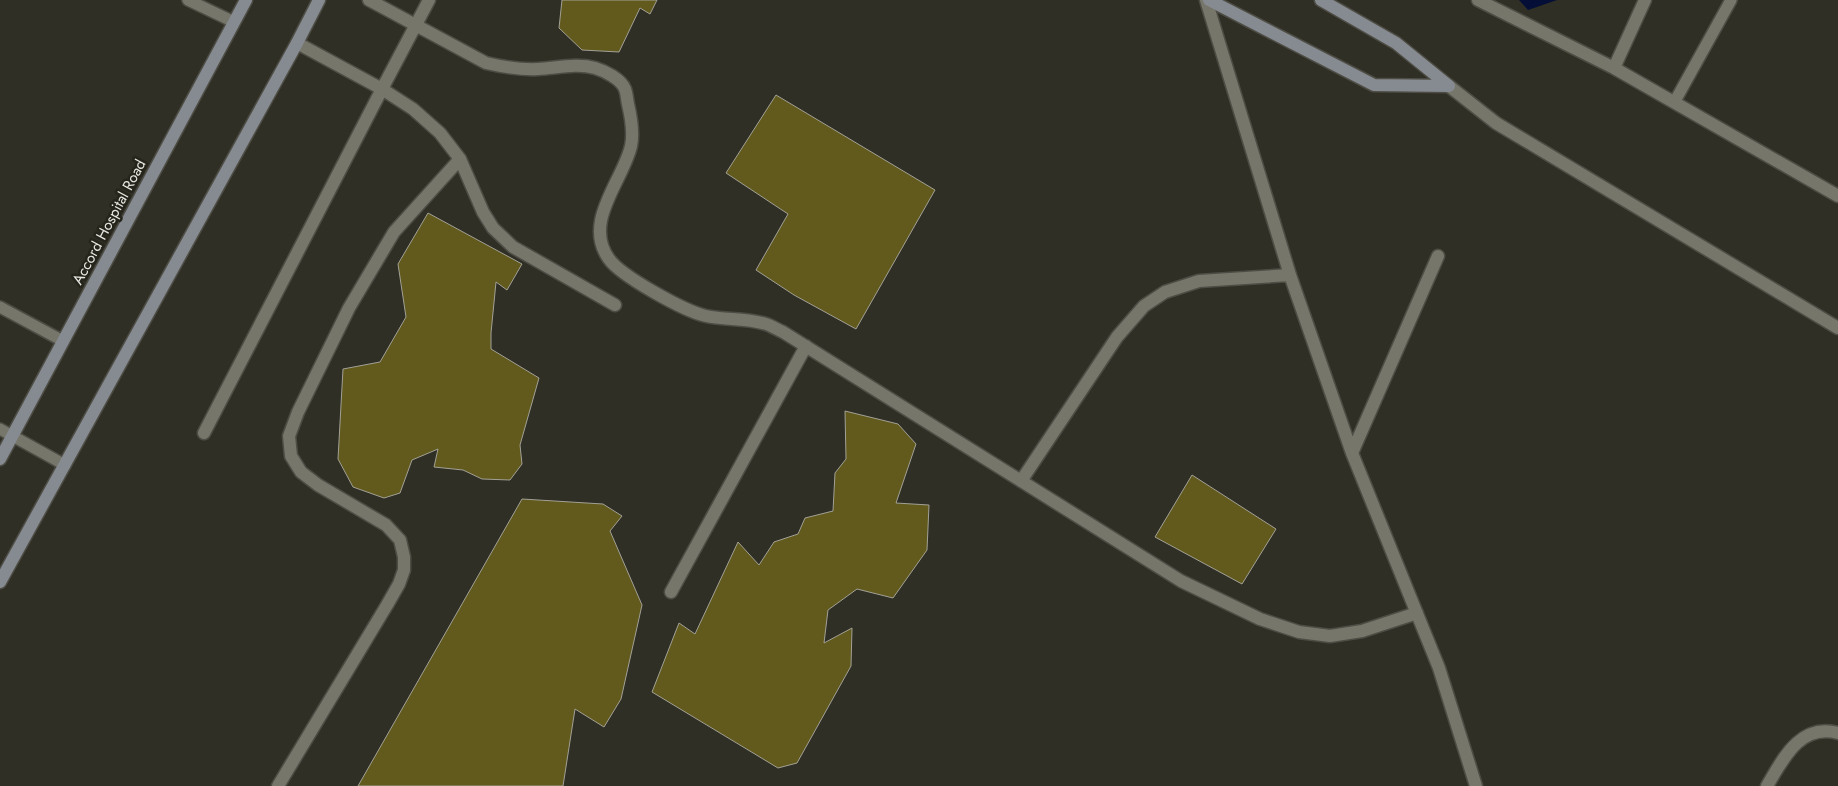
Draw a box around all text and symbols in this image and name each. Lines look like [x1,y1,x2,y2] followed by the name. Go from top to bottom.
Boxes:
[67,155,151,289] street label: Accord Hospital Road

